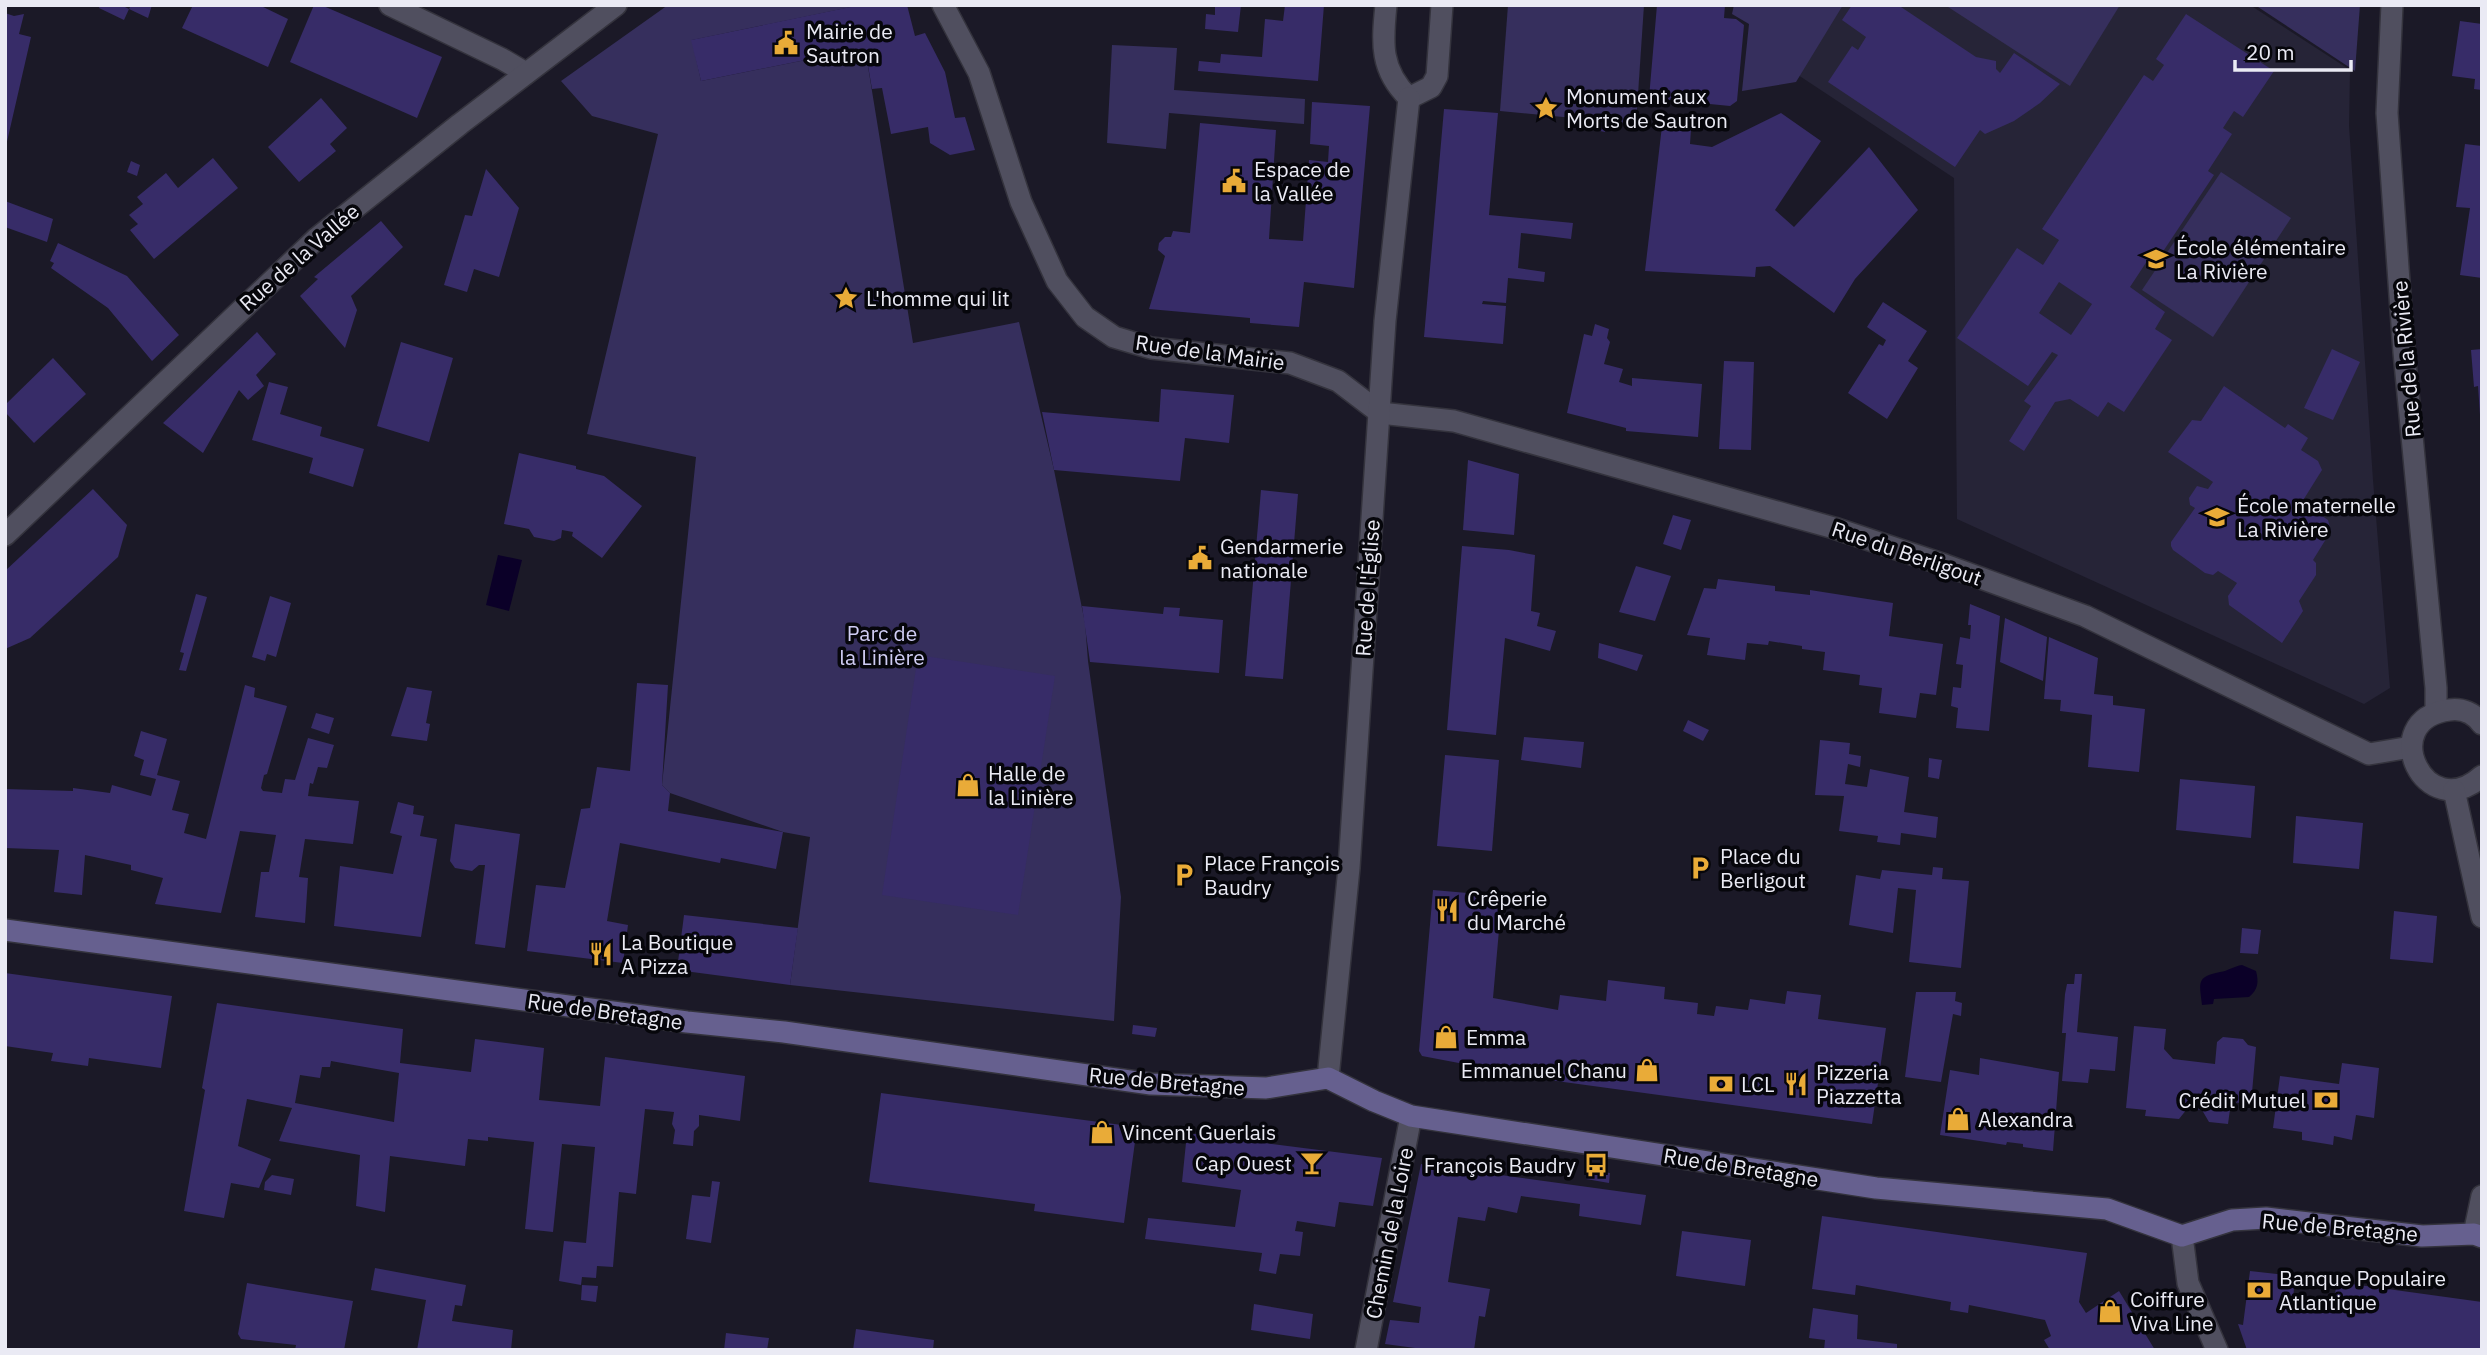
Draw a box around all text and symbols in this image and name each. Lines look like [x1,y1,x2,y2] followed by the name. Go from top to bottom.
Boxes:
[806,17,893,69] place label: Mairie de Sautron
[2235,28,2350,72] scale bar
[772,29,800,57] public building icon: Mairie de Sautron
[2246,38,2295,66] text: 20 m
[1566,82,1728,134] place label: Monument aux Morts de Sautron
[1532,94,1560,122] place icon: Monument aux Morts de Sautron
[1254,155,1351,207] place label: Espace de la Vallée
[1220,167,1248,195] public building icon: Espace de la Vallée
[233,197,365,317] street label: Rue de la Vallée
[2176,233,2346,285] place label: École élémentaire La Rivière
[2142,245,2170,273] school or university icon: École élémentaire La Rivière
[2385,279,2427,439] street label: Rue de la Rivière
[832,284,860,312] place icon: L'homme qui lit
[866,284,1010,312] place label: L'homme qui lit
[1134,328,1286,376] street label: Rue de la Mairie
[2237,491,2396,543] place label: École maternelle La Rivière
[2203,503,2231,531] school or university icon: École maternelle La Rivière
[1828,514,1986,592] street label: Rue du Berligout
[1348,519,1386,657] street label: Rue de l'Église
[1220,532,1344,584] place label: Gendarmerie nationale
[1186,544,1214,572] public building icon: Gendarmerie nationale
[839,619,925,671] park label: Parc de la Linière
[988,759,1074,811] place label: Halle de la Linière
[954,771,982,799] shop icon: Halle de la Linière
[1720,842,1806,894] place label: Place du Berligout
[1204,849,1340,901] place label: Place François Baudry
[1686,854,1714,882] parking icon: Place du Berligout
[1170,861,1198,889] parking icon: Place François Baudry
[1467,884,1566,936] place label: Crêperie du Marché
[1433,896,1461,924] restaurant icon: Crêperie du Marché
[621,928,733,980] place label: La Boutique A Pizza
[587,940,615,968] restaurant icon: La Boutique A Pizza
[526,986,684,1036] street label: Rue de Bretagne
[1432,1023,1460,1051] shop icon: Emma
[1466,1023,1526,1051] place label: Emma
[1461,1056,1627,1084] place label: Emmanuel Chanu
[1633,1056,1661,1084] shop icon: Emmanuel Chanu
[1816,1058,1902,1110] place label: Pizzeria Piazzetta
[1088,1060,1246,1102] street label: Rue de Bretagne
[1707,1070,1735,1098] bank icon: LCL
[1741,1070,1774,1098] place label: LCL
[1782,1070,1810,1098] restaurant icon: Pizzeria Piazzetta
[2179,1086,2306,1114] place label: Crédit Mutuel
[2312,1086,2340,1114] bank icon: Crédit Mutuel
[1944,1105,1972,1133] shop icon: Alexandra
[1978,1105,2073,1133] place label: Alexandra
[1088,1118,1116,1146] shop icon: Vincent Guerlais
[1122,1118,1276,1146] place label: Vincent Guerlais
[1662,1141,1820,1193] street label: Rue de Bretagne
[1359,1145,1419,1321] street label: Chemin de la Loire
[1195,1149,1292,1177] place label: Cap Ouest
[1298,1149,1326,1177] bar icon: Cap Ouest
[1424,1151,1577,1179] place label: François Baudry
[1582,1151,1610,1179] bus stop icon: François Baudry
[2261,1206,2419,1248] street label: Rue de Bretagne
[2279,1264,2446,1316] place label: Banque Populaire Atlantique
[2245,1276,2273,1304] bank icon: Banque Populaire Atlantique
[2130,1285,2214,1337] place label: Coiffure Viva Line
[2096,1297,2124,1325] shop icon: Coiffure Viva Line

